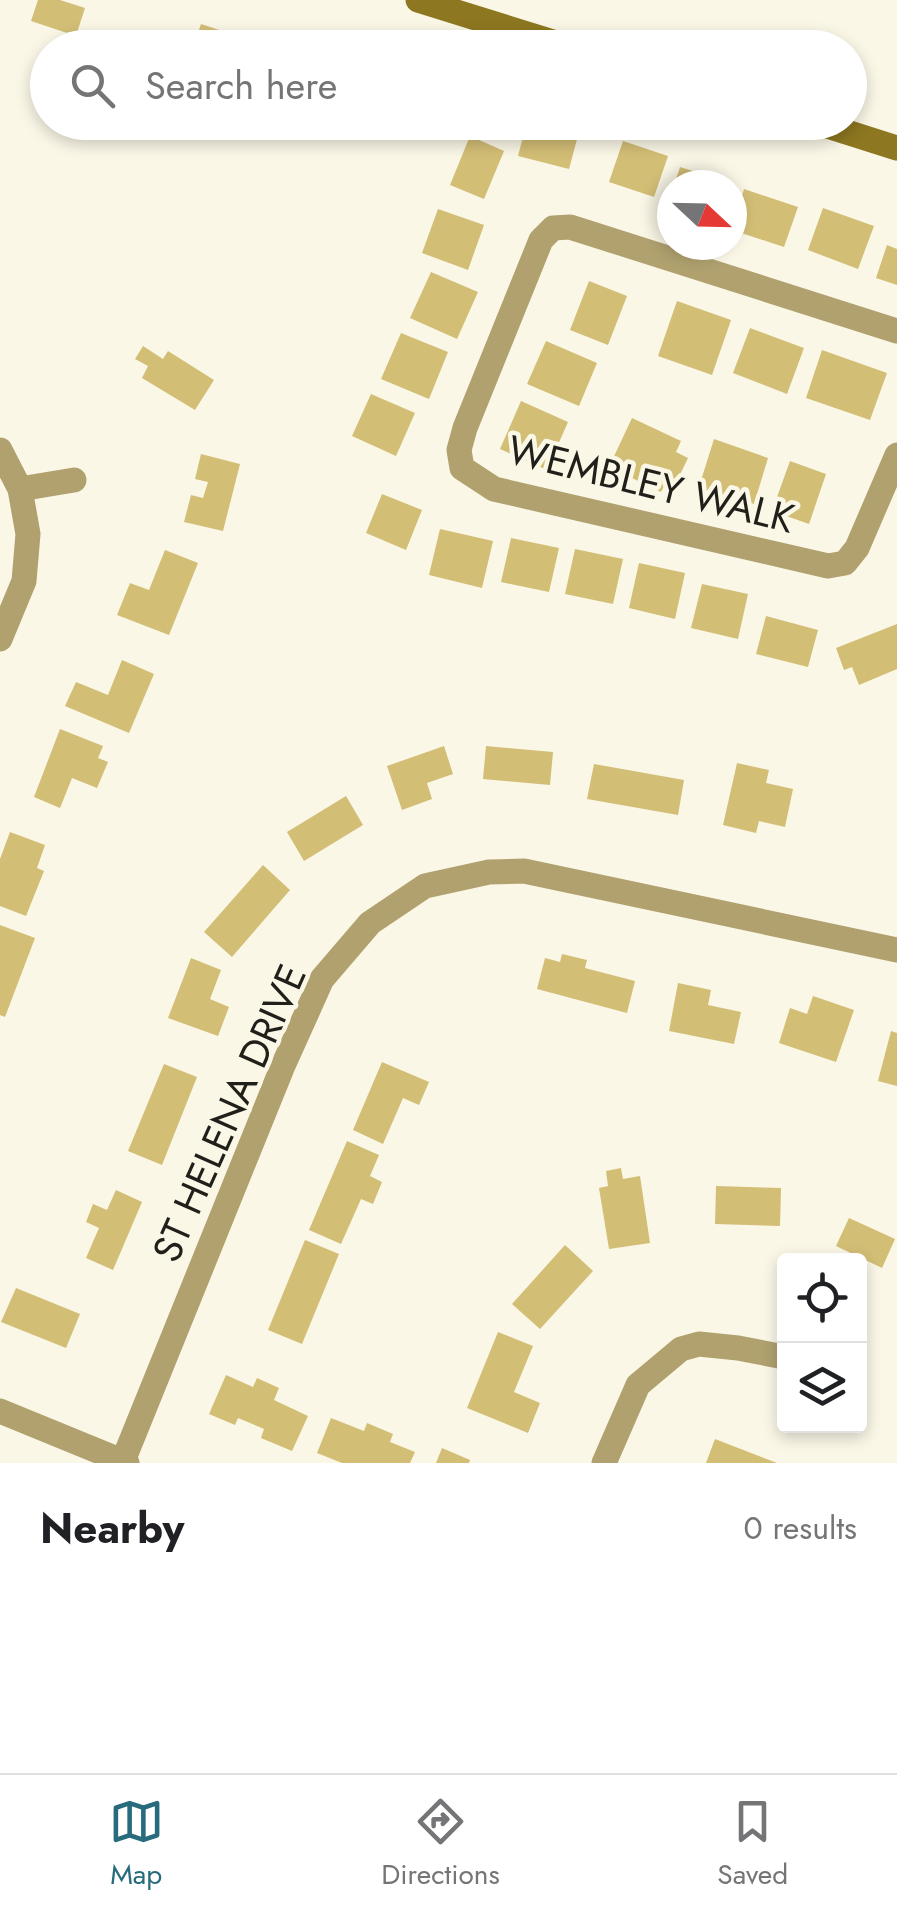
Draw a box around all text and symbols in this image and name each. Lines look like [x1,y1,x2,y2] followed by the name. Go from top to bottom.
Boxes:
[30,30,867,140] search box
[65,58,120,113] icon: search
[145,58,337,113] text: Search here
[657,170,747,260] north arrow
[502,420,801,548] street label: WEMBLEY WALK
[137,955,321,1271] street label: ST HELENA DRIVE
[777,1253,867,1433] map controls
[777,1253,867,1343] button: locate
[777,1343,867,1433] button: layers
[40,1498,184,1559] text: Nearby
[744,1505,857,1551] text: 0 results
[109,1794,164,1895] tab: Map
[381,1794,500,1895] tab: Directions
[717,1794,788,1895] tab: Saved

